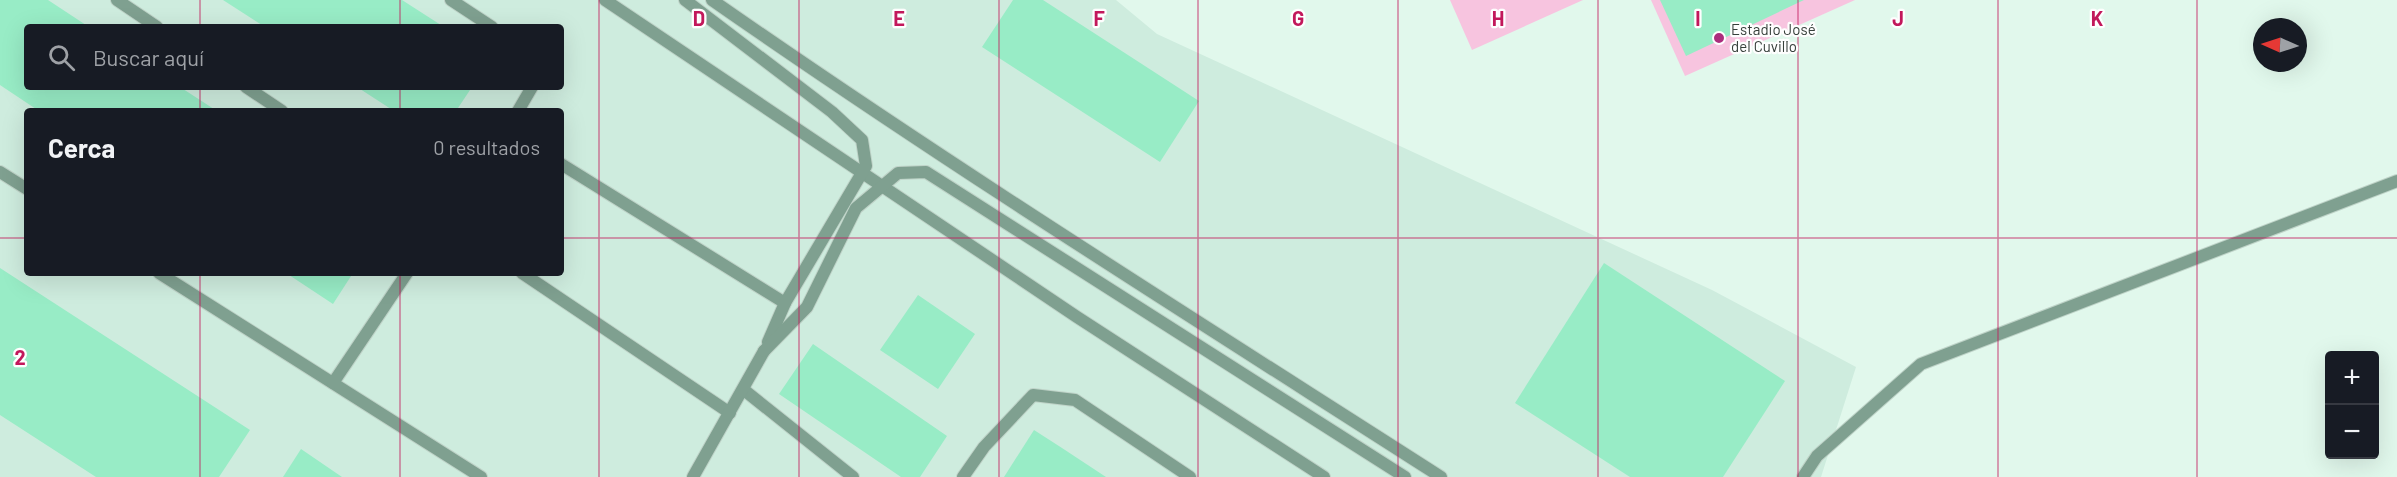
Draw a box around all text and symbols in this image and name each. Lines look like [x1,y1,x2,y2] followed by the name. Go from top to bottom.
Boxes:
[693,6,705,30] text: D
[893,6,905,30] text: E
[1093,6,1105,30] text: F
[1292,6,1304,30] text: G
[1492,6,1504,30] text: H
[1695,6,1701,30] text: I
[1892,6,1904,30] text: J
[2091,6,2104,30] text: K
[2253,18,2307,72] north arrow
[1731,20,1816,55] place label: Estadio José del Cuvillo
[24,24,564,90] search box
[1712,31,1726,45] marker: Estadio José del Cuvillo
[45,41,78,74] icon: search
[93,44,204,70] text: Buscar aquí
[48,132,115,163] text: Cerca
[433,135,540,159] text: 0 resultados
[14,345,26,369] text: 2
[2325,351,2379,459] map controls
[2325,351,2379,405] button: +
[2325,405,2379,459] button: −

